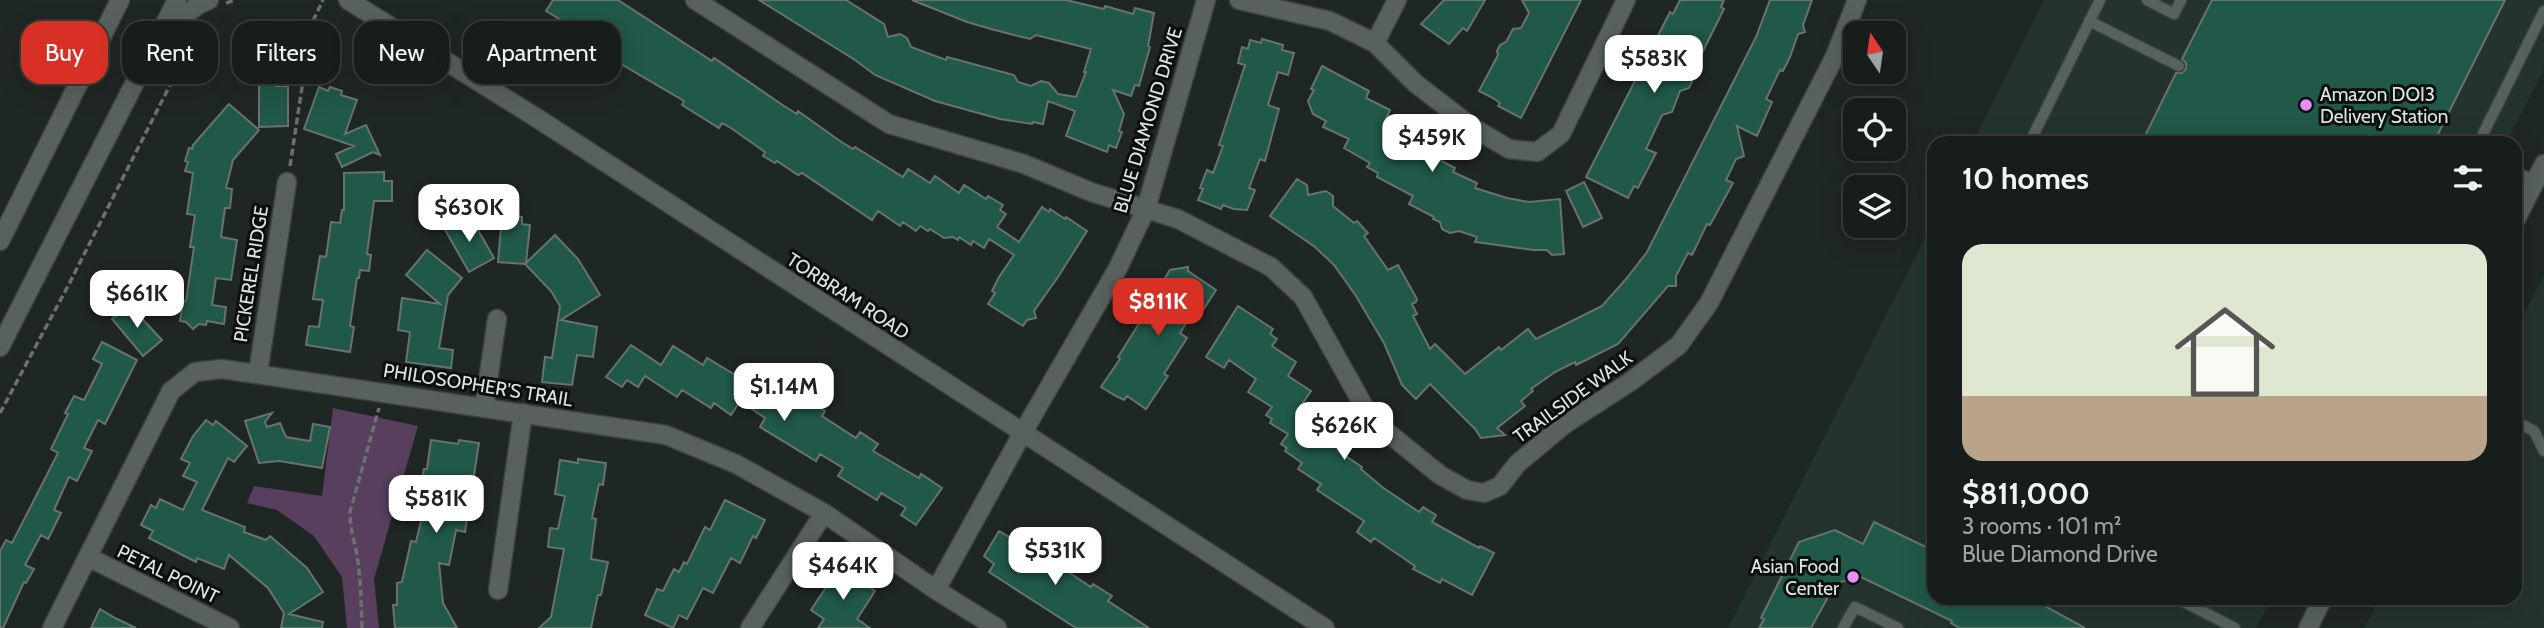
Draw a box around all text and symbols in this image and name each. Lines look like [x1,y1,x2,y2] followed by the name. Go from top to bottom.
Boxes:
[21,21,108,84] chip: Buy
[122,21,218,84] chip: Rent
[232,21,340,84] chip: Filters
[354,21,449,84] chip: New
[463,21,621,84] chip: Apartment
[1843,21,1906,84] north arrow
[1843,21,1906,238] map controls
[1109,24,1187,216] street label: BLUE DIAMOND DRIVE
[1605,36,1703,95] pin: $583K
[1621,44,1687,72] text: $583K
[2320,83,2448,128] place label: Amazon DOI3 Delivery Station
[2298,97,2314,113] marker: Amazon DOI3 Delivery Station
[1843,98,1906,161] button: locate
[1383,114,1481,174] pin: $459K
[1398,123,1466,151] text: $459K
[2449,159,2487,197] icon: filters
[1962,160,2089,197] text: 10 homes
[1843,175,1906,238] button: layers
[420,184,518,244] pin: $630K
[434,193,504,221] text: $630K
[229,204,273,344] street label: PICKEREL RIDGE
[782,248,914,344] street label: TORBRAM ROAD
[88,270,186,330] pin: $661K
[1109,278,1207,338] pin: $811K
[106,279,168,307] text: $661K
[1129,287,1187,315] text: $811K
[2162,289,2288,415] icon: home
[1509,346,1637,448] street label: TRAILSIDE WALK
[382,359,575,411] street label: PHILOSOPHER'S TRAIL
[727,364,841,423] pin: $1.14M
[750,372,818,400] text: $1.14M
[1295,402,1393,462] pin: $626K
[1311,411,1377,439] text: $626K
[1962,475,2090,512] text: $811,000
[387,476,485,535] pin: $581K
[405,484,467,512] text: $581K
[1962,512,2121,540] text: 3 rooms · 101 m²
[1006,528,1104,587] pin: $531K
[1025,536,1086,564] text: $531K
[114,540,222,608] street label: PETAL POINT
[1962,540,2158,568] text: Blue Diamond Drive
[794,542,892,602] pin: $464K
[808,551,878,579] text: $464K
[1751,555,1839,600] place label: Asian Food Center
[1845,569,1861,585] marker: Asian Food Center

